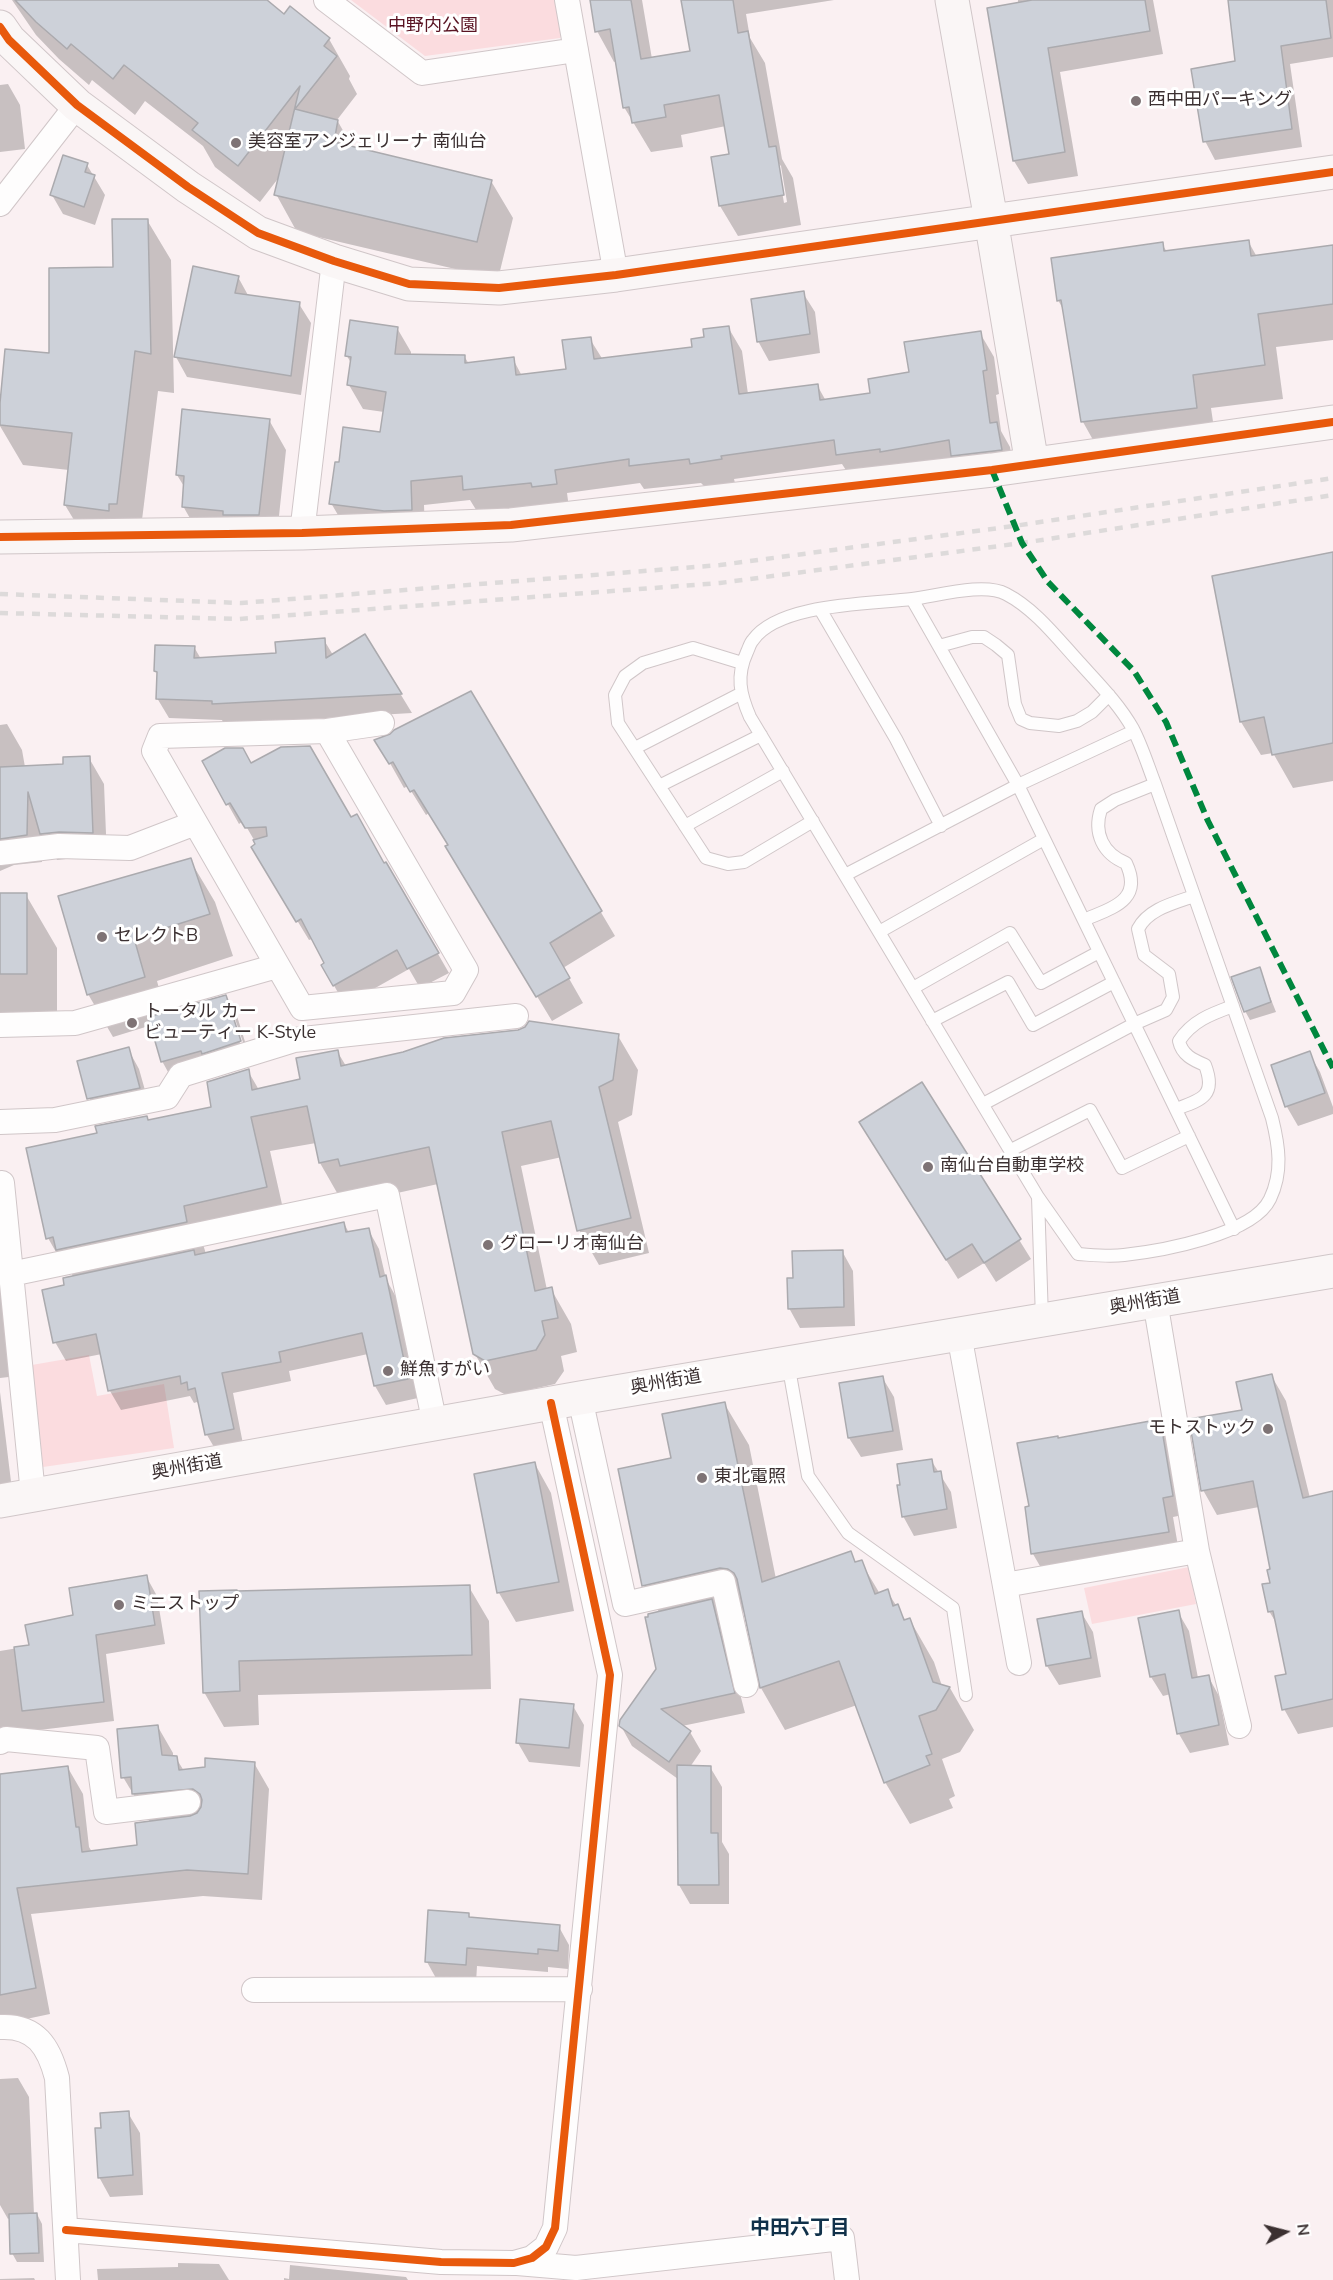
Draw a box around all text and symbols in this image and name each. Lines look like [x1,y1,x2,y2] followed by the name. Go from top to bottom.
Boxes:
[388,16,478,38] park label: 中野内公園
[1148,90,1292,112] place label: 西中田パーキング
[1129,94,1143,108] marker: 西中田パーキング
[248,132,487,154] place label: 美容室アンジェリーナ 南仙台
[229,136,243,150] marker: 美容室アンジェリーナ 南仙台
[114,926,198,948] place label: セレクトB
[95,930,109,944] marker: セレクトB
[144,1002,316,1044] place label: トータル カー ビューティー K-Style
[125,1016,139,1030] marker: トータル カー ビューティー K-Style
[940,1156,1084,1178] place label: 南仙台自動車学校
[921,1160,935,1174] marker: 南仙台自動車学校
[500,1234,644,1256] place label: グローリオ南仙台
[481,1238,495,1252] marker: グローリオ南仙台
[1108,1286,1182,1320] street label: 奥州街道
[400,1360,490,1382] place label: 鮮魚すがい
[381,1364,395,1378] marker: 鮮魚すがい
[629,1366,703,1400] street label: 奥州街道
[1148,1418,1256,1440] place label: モトストック
[1261,1422,1275,1436] marker: モトストック
[150,1451,224,1485] street label: 奥州街道
[714,1467,786,1489] place label: 東北電照
[695,1471,709,1485] marker: 東北電照
[131,1594,239,1616] place label: ミニストップ
[112,1598,126,1612] marker: ミニストップ
[1255,2202,1315,2262] north arrow
[750,2217,850,2241] district label: 中田六丁目
[1291,2223,1315,2237] text: N

